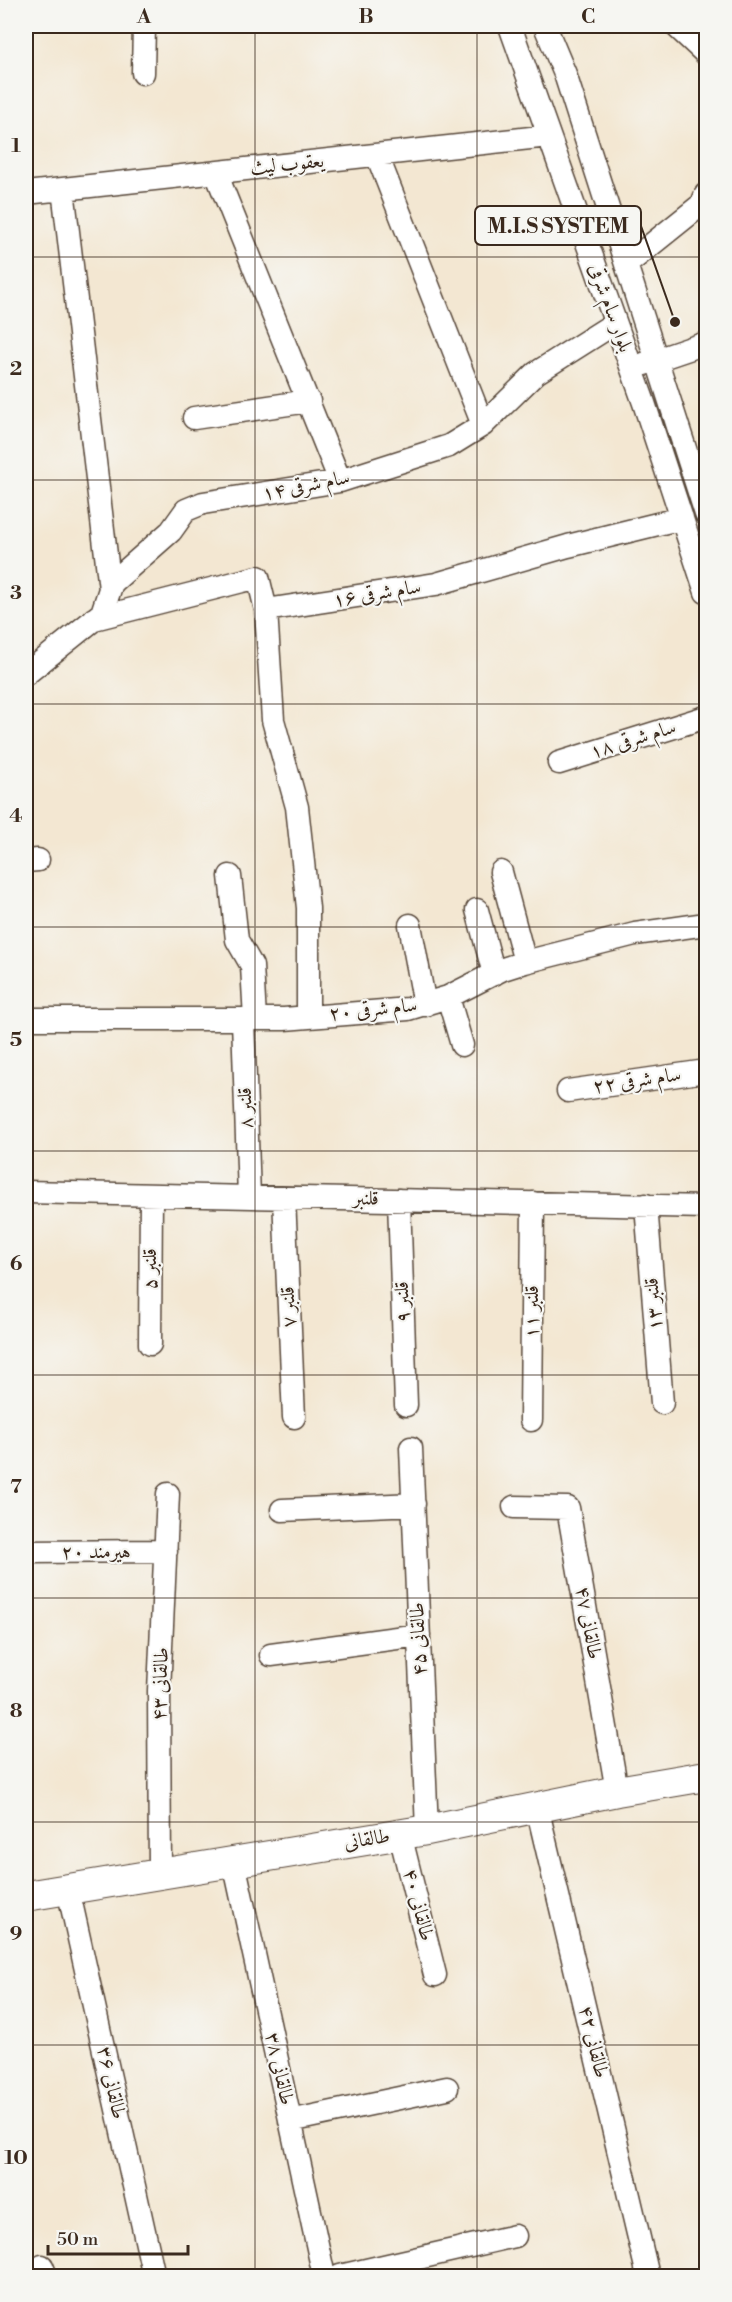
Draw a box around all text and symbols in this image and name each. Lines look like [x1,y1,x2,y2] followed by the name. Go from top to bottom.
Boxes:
[136,5,152,30] text: A
[358,5,374,30] text: B
[581,5,595,30] text: C
[11,134,21,159] text: 1
[249,149,326,181] street label: یعقوب لیث
[475,206,641,245] callout: M.I.S SYSTEM
[487,214,629,240] text: M.I.S SYSTEM
[579,260,638,357] street label: بلوار سام شرقی
[10,357,22,382] text: 2
[260,465,353,511] street label: سام شرقی ۱۴
[331,575,423,617] street label: سام شرقی ۱۶
[10,581,22,606] text: 3
[587,715,680,769] street label: سام شرقی ۱۸
[9,804,23,829] text: 4
[328,993,419,1031] street label: سام شرقی ۲۰
[10,1028,22,1053] text: 5
[591,1062,683,1104] street label: سام شرقی ۲۲
[233,1087,259,1129] street label: قلنبر ۸
[351,1186,379,1212] street label: قلنبر
[138,1248,163,1290] street label: قلنبر ۵
[10,1252,23,1277] text: 6
[639,1276,669,1332] street label: قلنبر ۱۳
[390,1281,416,1323] street label: قلنبر ۹
[520,1285,545,1339] street label: قلنبر ۱۱
[275,1286,303,1328] street label: قلنبر ۷
[10,1475,22,1500] text: 7
[61,1540,131,1565] street label: هیرمند ۲۰
[569,1584,607,1662] street label: طالقانی ۴۷
[405,1602,433,1676] street label: طالقانی ۴۵
[147,1647,175,1721] street label: طالقانی ۴۳
[10,1699,23,1724] text: 8
[342,1824,392,1856] street label: طالقانی
[397,1866,439,1944] street label: طالقانی ۴۰
[10,1922,22,1947] text: 9
[573,2003,613,2081] street label: طالقانی ۴۲
[259,2030,299,2108] street label: طالقانی ۳۸
[91,2044,131,2122] street label: طالقانی ۳۶
[4,2146,28,2171] text: 10
[48,2218,188,2256] scale bar
[57,2228,99,2251] text: 50 m

